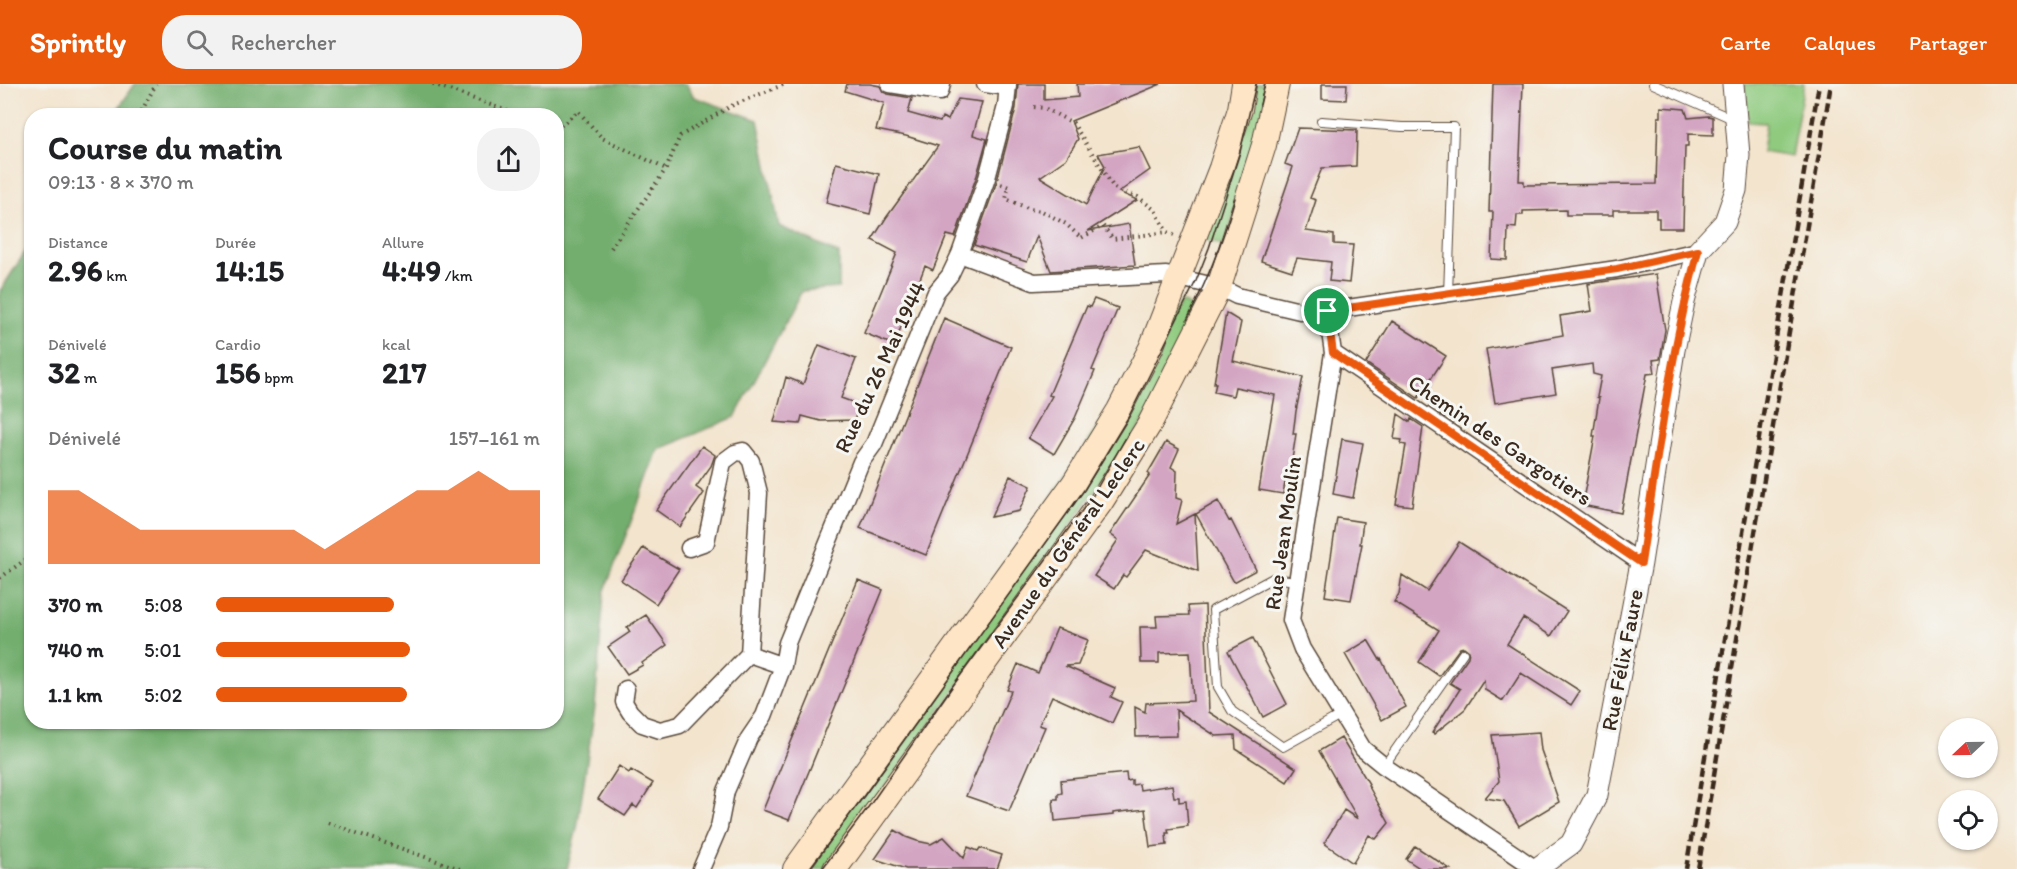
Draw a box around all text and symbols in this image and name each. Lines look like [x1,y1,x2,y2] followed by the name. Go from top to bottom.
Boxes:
[162,15,582,69] search box
[30,25,126,59] text: Sprintly
[183,26,216,59] icon: search
[231,29,336,56] text: Rechercher
[1720,30,1771,55] text: Carte
[1804,30,1876,55] text: Calques
[1909,30,1987,55] text: Partager
[48,128,282,167] text: Course du matin
[477,128,540,191] button: share
[48,170,194,194] text: 09:13 · 8 × 370 m
[48,233,108,252] text: Distance
[215,233,256,252] text: Durée
[382,233,424,252] text: Allure
[48,252,103,289] text: 2.96
[215,252,284,289] text: 14:15
[382,252,441,289] text: 4:49
[103,266,128,285] text: km
[441,266,473,285] text: /km
[828,277,932,457] street label: Rue du 26 Mai 1944
[1301,285,1352,336] pin
[1310,294,1343,327] icon: arrive
[48,335,107,354] text: Dénivelé
[215,335,261,354] text: Cardio
[382,335,410,354] text: kcal
[48,354,80,391] text: 32
[215,354,261,391] text: 156
[382,354,427,391] text: 217
[80,368,97,387] text: m
[261,368,294,387] text: bpm
[1403,369,1597,511] street label: Chemin des Gargotiers
[48,426,121,450] text: Dénivelé
[449,426,540,450] text: 157–161 m
[985,433,1151,653] street label: Avenue du Général Leclerc
[1259,454,1307,612] street label: Rue Jean Moulin
[1595,587,1649,733] street label: Rue Félix Faure
[48,593,102,617] text: 370 m
[144,593,183,617] text: 5:08
[48,638,104,662] text: 740 m
[144,638,181,662] text: 5:01
[48,683,102,707] text: 1.1 km
[144,683,182,707] text: 5:02
[1938,718,1998,778] north arrow
[1938,718,1998,850] map controls
[1938,790,1998,850] button: locate

